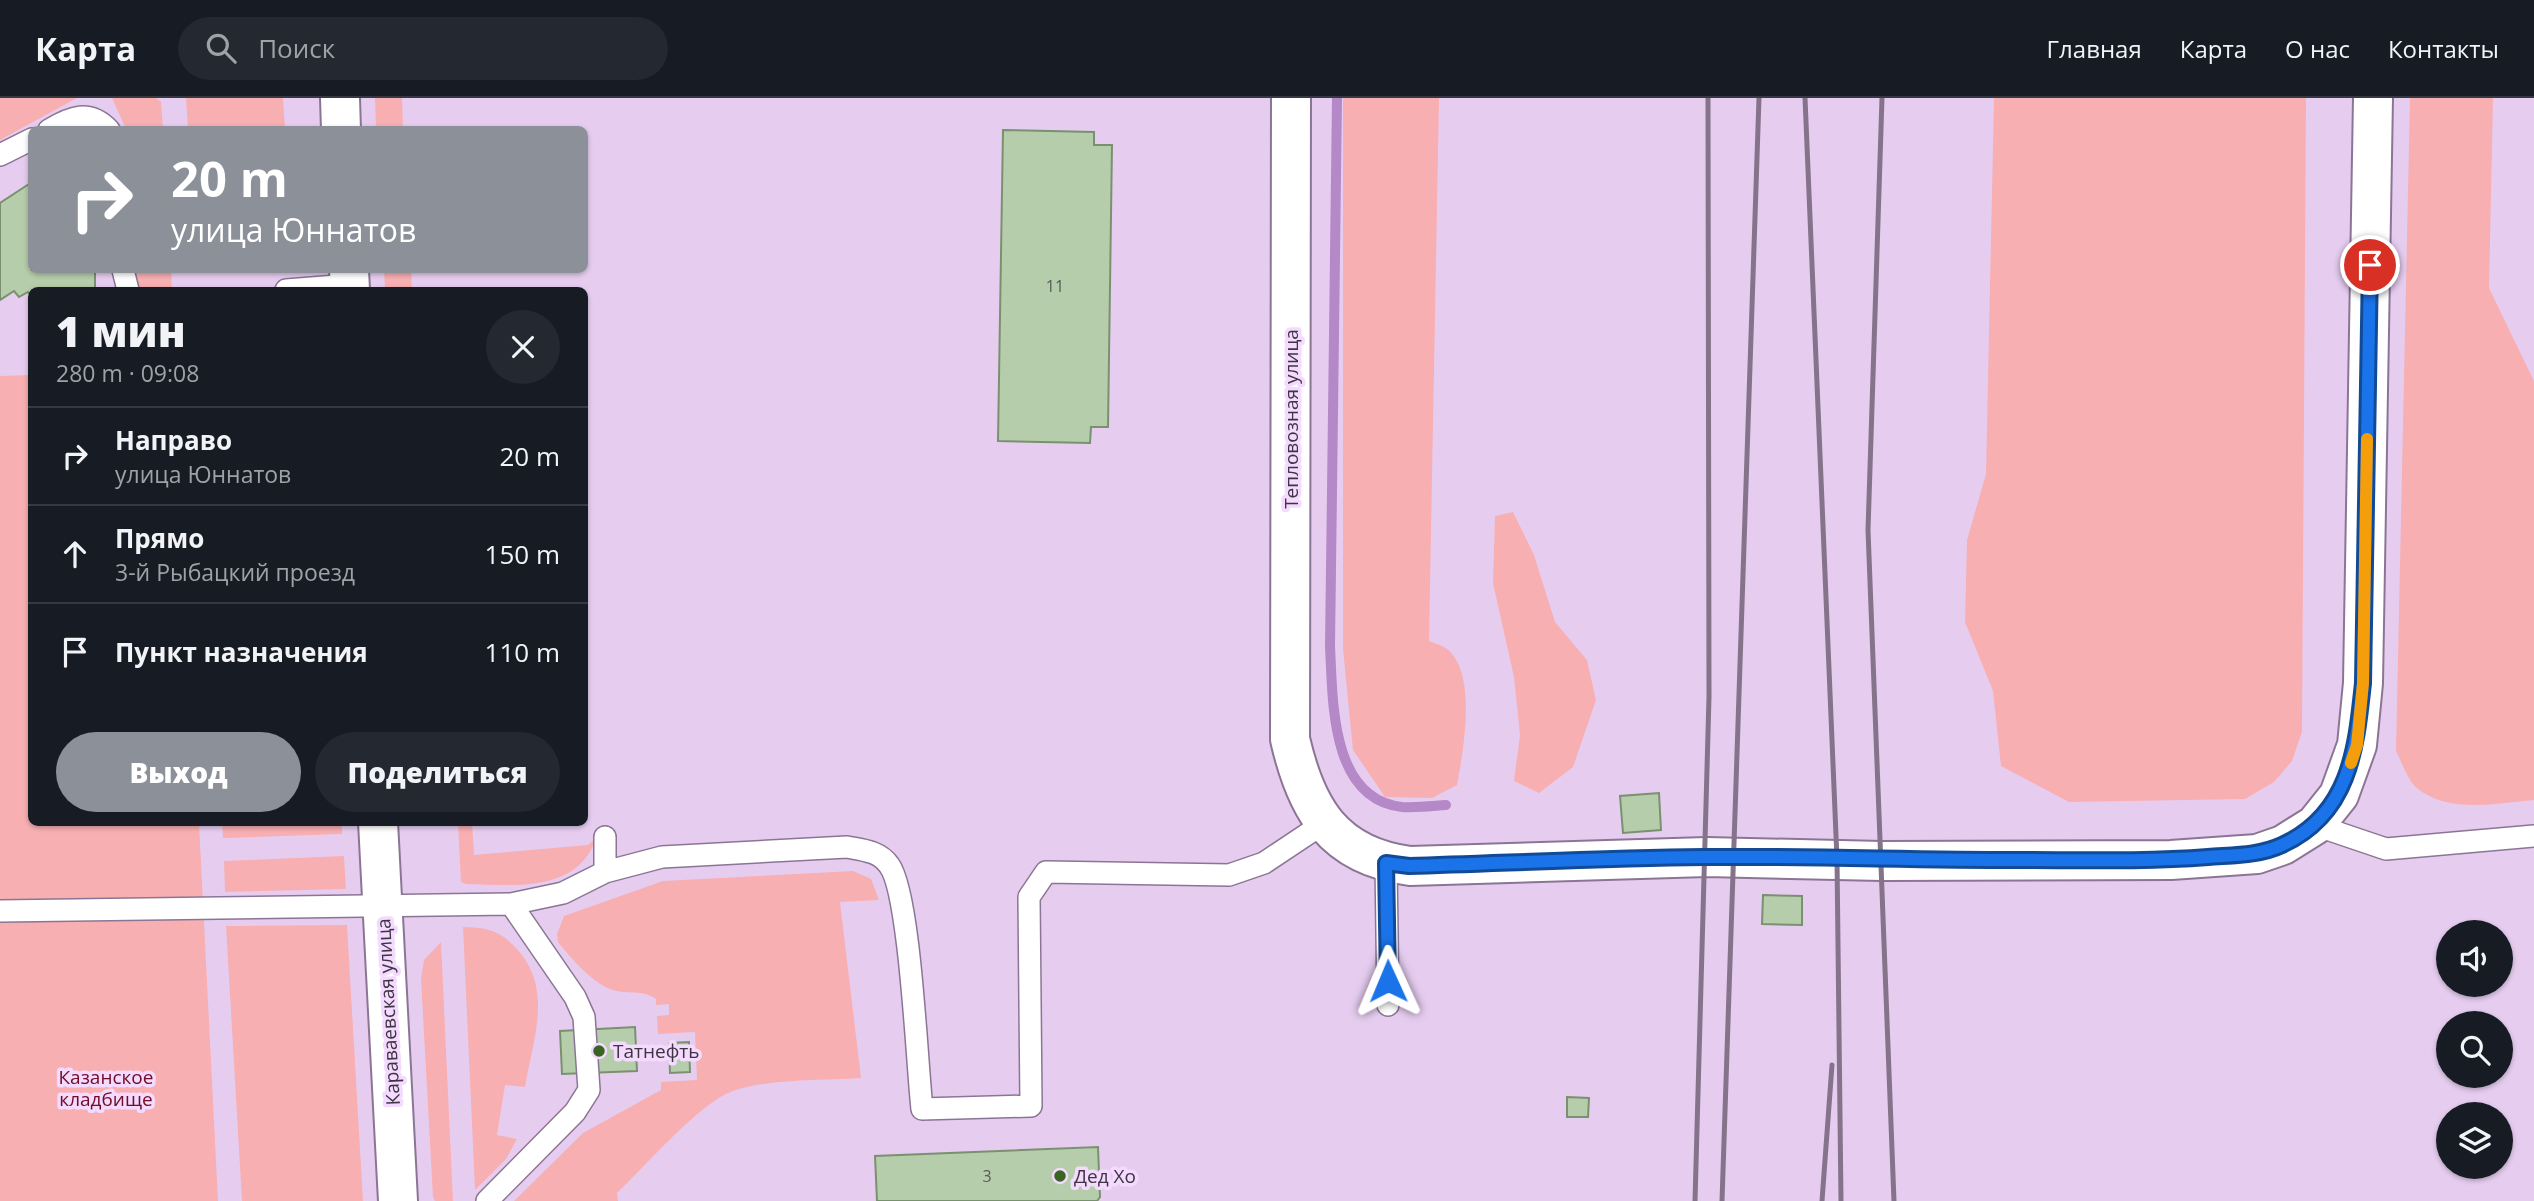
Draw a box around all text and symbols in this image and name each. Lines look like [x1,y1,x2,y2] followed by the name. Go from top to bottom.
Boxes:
[178,17,668,80] search box
[35,26,136,71] text: Карта
[202,29,240,67] icon: search
[258,30,335,66] text: Поиск
[2047,32,2142,65] text: Главная
[2180,32,2247,65] text: Карта
[2285,32,2350,65] text: О нас
[2388,32,2499,65] text: Контакты
[171,145,288,211] text: 20 m
[56,154,147,245] icon: right
[171,208,416,251] text: улица Юннатов
[2340,235,2400,295] pin
[2351,246,2389,284] icon: arrive
[1046,275,1064,297] house number: 11
[56,302,186,359] text: 1 мин
[486,310,560,384] button: close
[1278,329,1304,509] street label: Тепловозная улица
[56,357,199,389] text: 280 m · 09:08
[115,422,232,458] text: Направо
[56,437,94,475] icon: right
[499,438,560,474] text: 20 m
[115,458,291,490] text: улица Юннатов
[115,520,204,556] text: Прямо
[56,535,94,573] icon: ahead
[485,536,560,572] text: 150 m
[115,556,355,588] text: 3-й Рыбацкий проезд
[56,633,94,671] icon: arrive
[115,634,368,670] text: Пункт назначения
[485,634,560,670] text: 110 m
[56,732,301,812] button: Выход
[315,732,560,812] button: Поделиться
[370,918,406,1106] street label: Караваевская улица
[2436,920,2513,1179] map controls
[2436,920,2513,997] button: sound
[1351,944,1425,1018] position arrow
[2436,1011,2513,1088] button: search
[613,1038,699,1064] place label: Татнефть
[591,1043,607,1059] marker: Татнефть
[59,1064,153,1112] park label: Казанское кладбище
[2436,1102,2513,1179] button: layers
[1074,1163,1136,1189] place label: Дед Хо
[982,1165,992,1187] house number: 3
[1052,1168,1068,1184] marker: Дед Хо

